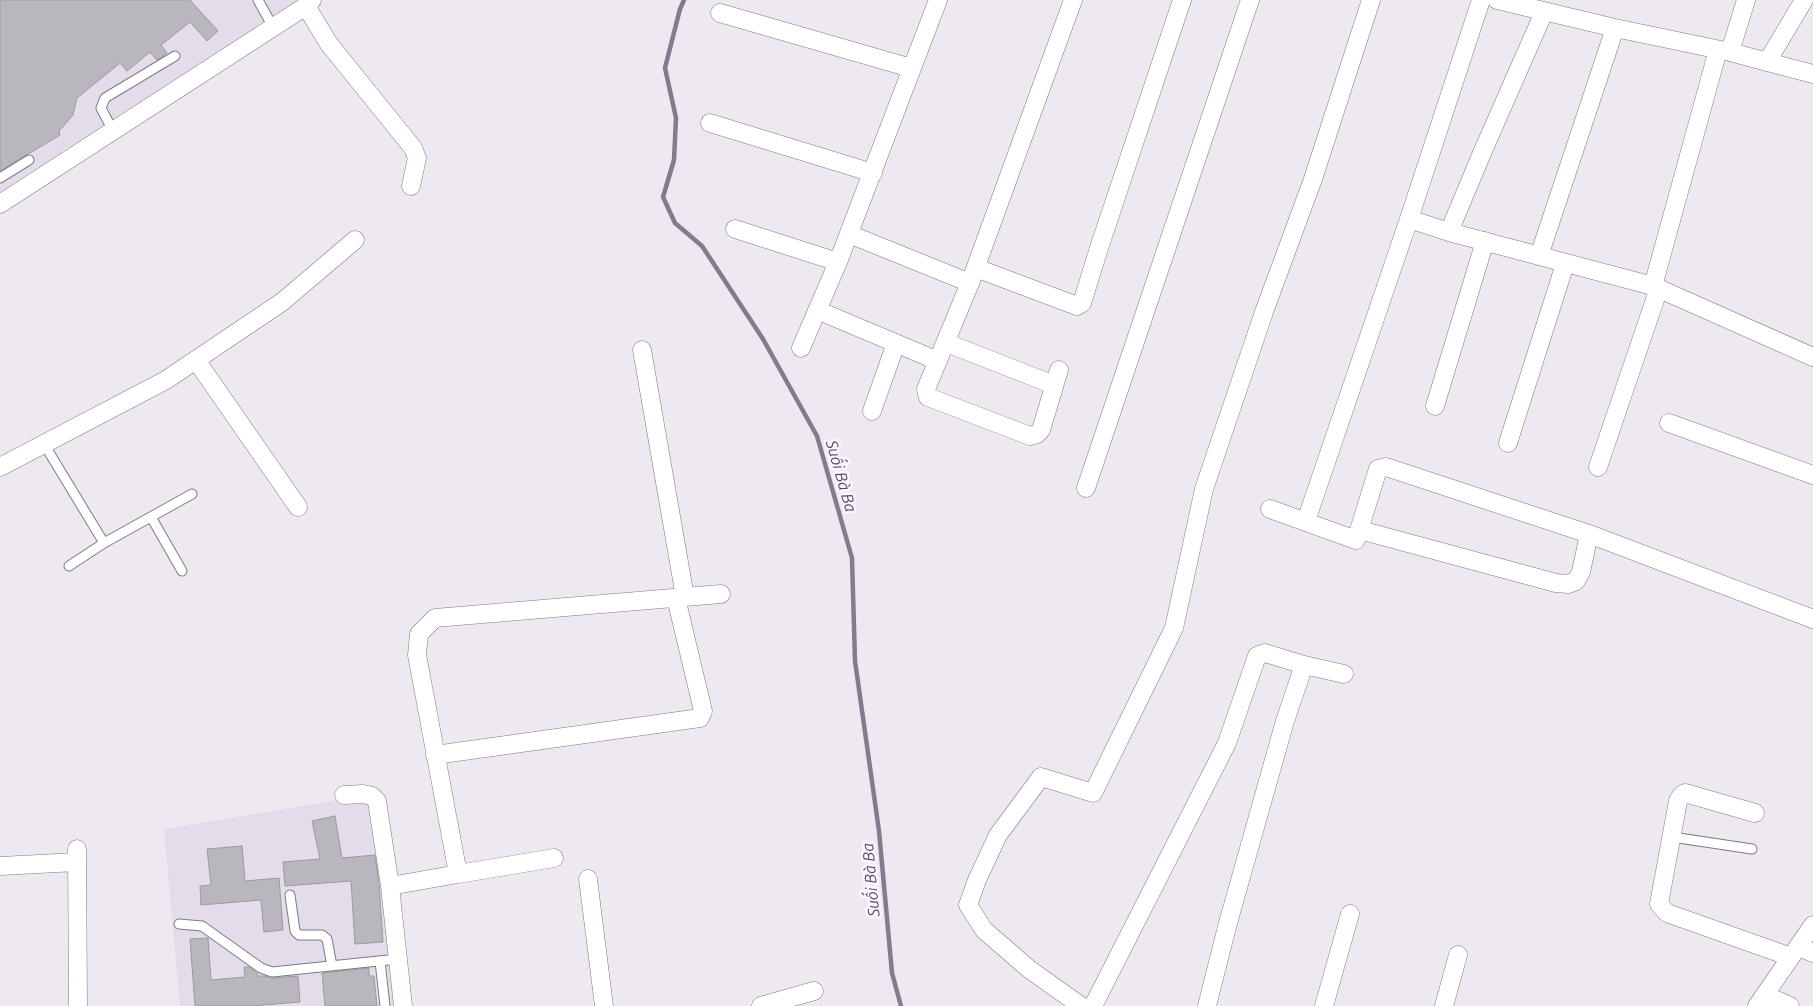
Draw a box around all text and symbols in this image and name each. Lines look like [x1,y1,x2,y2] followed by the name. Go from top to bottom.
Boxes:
[822,438,860,514] water label: Suối Bà Ba
[858,842,884,918] water label: Suối Bà Ba

